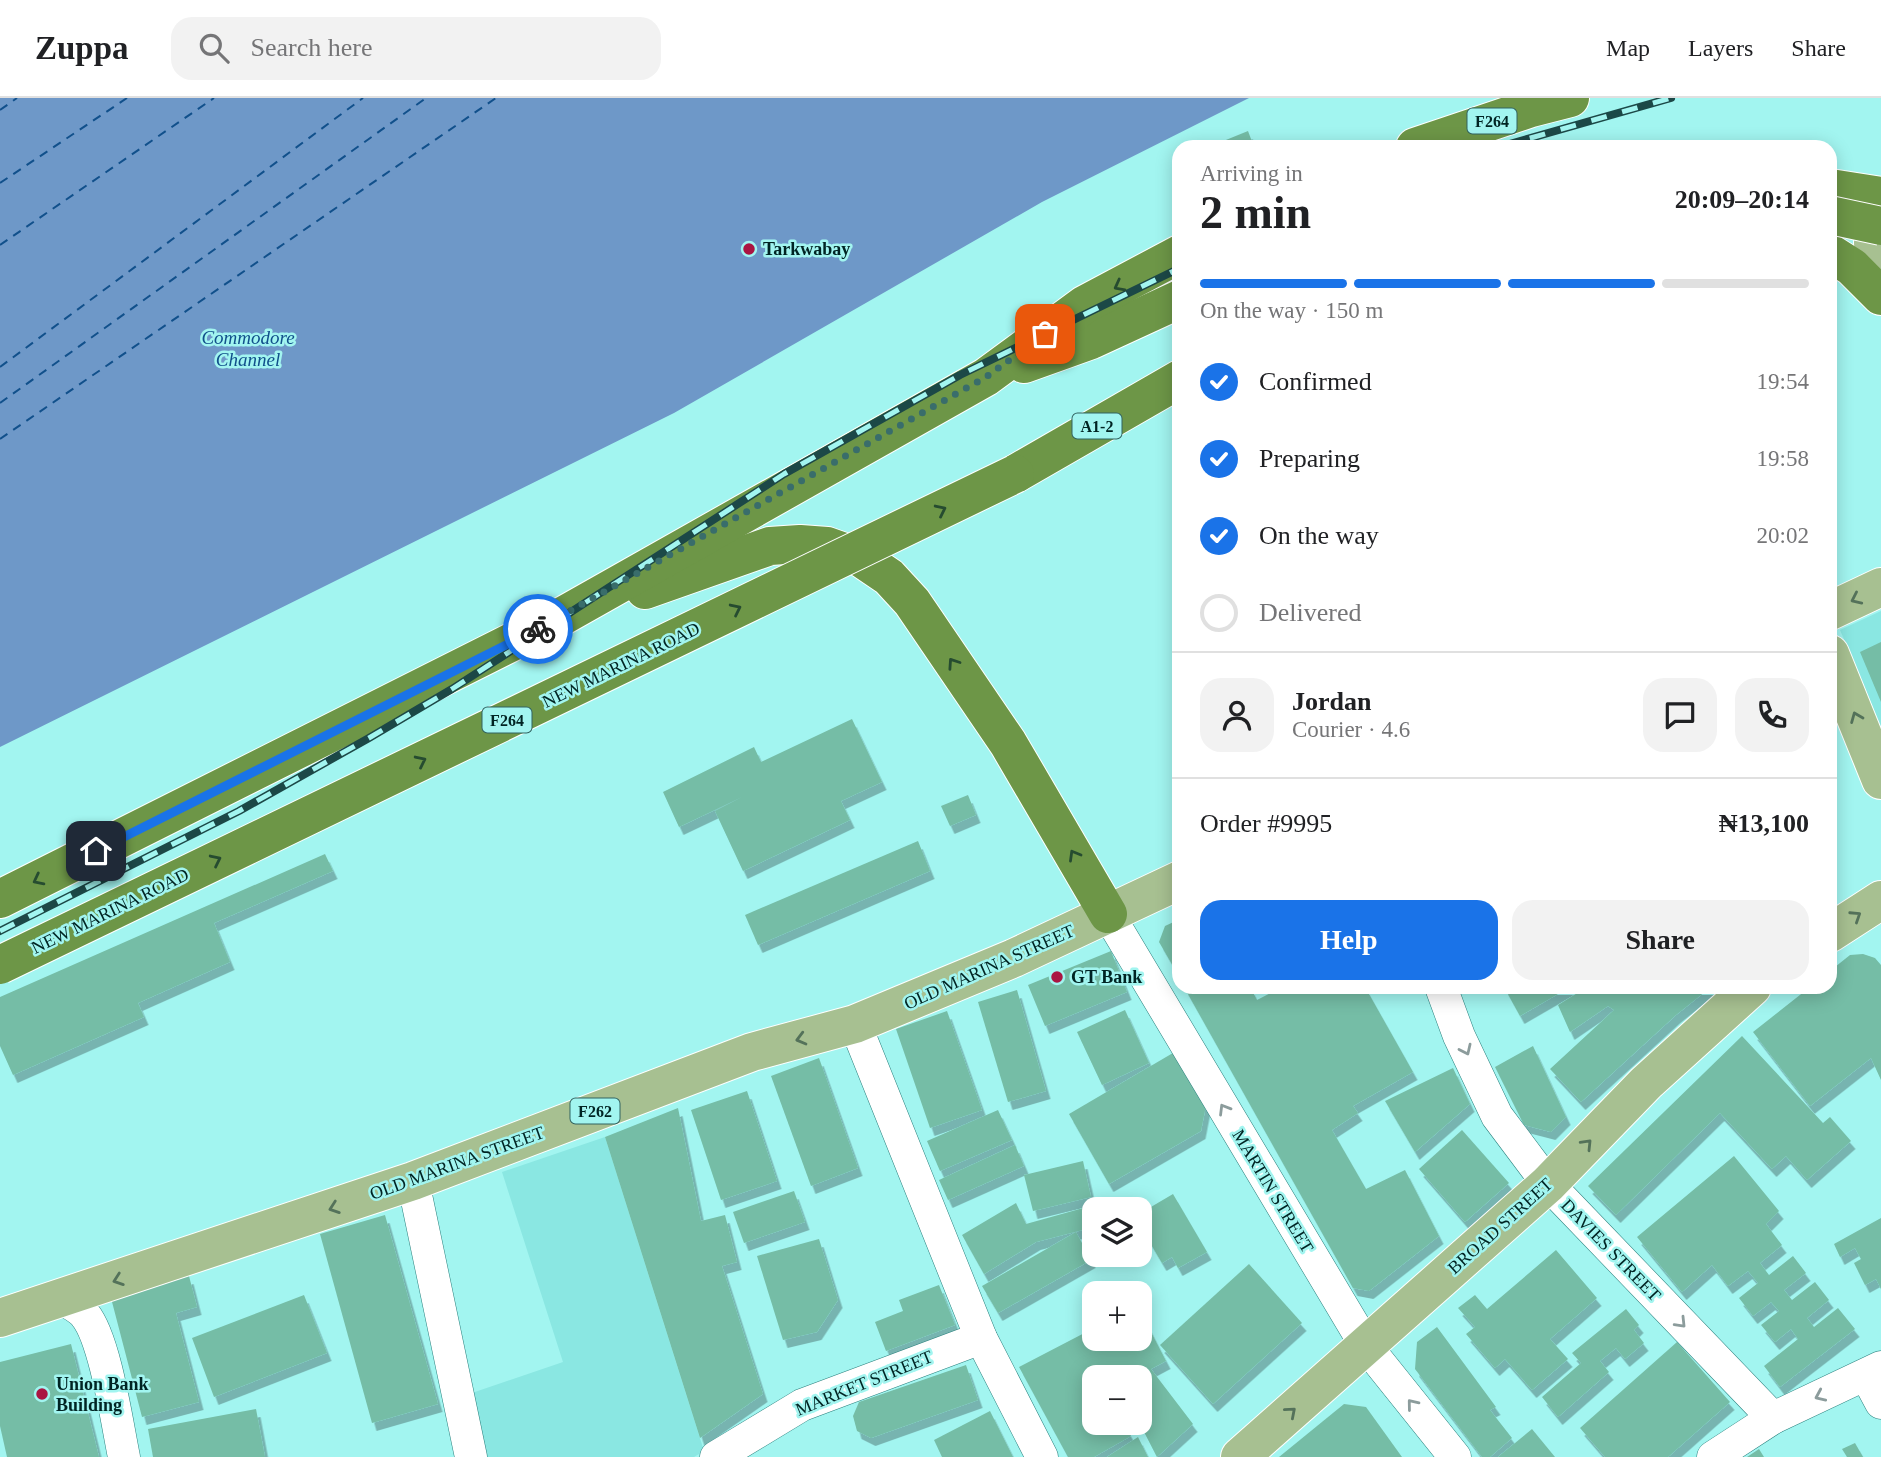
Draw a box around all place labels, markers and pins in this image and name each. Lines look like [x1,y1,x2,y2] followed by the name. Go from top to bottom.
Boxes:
[763,239,850,259] place label: Tarkwabay
[741,241,757,257] marker: Tarkwabay
[1015,304,1075,364] pin
[66,821,126,881] pin
[1071,967,1142,987] place label: GT Bank
[1049,969,1065,985] marker: GT Bank
[56,1374,149,1415] place label: Union Bank Building
[34,1386,50,1402] marker: Union Bank Building

